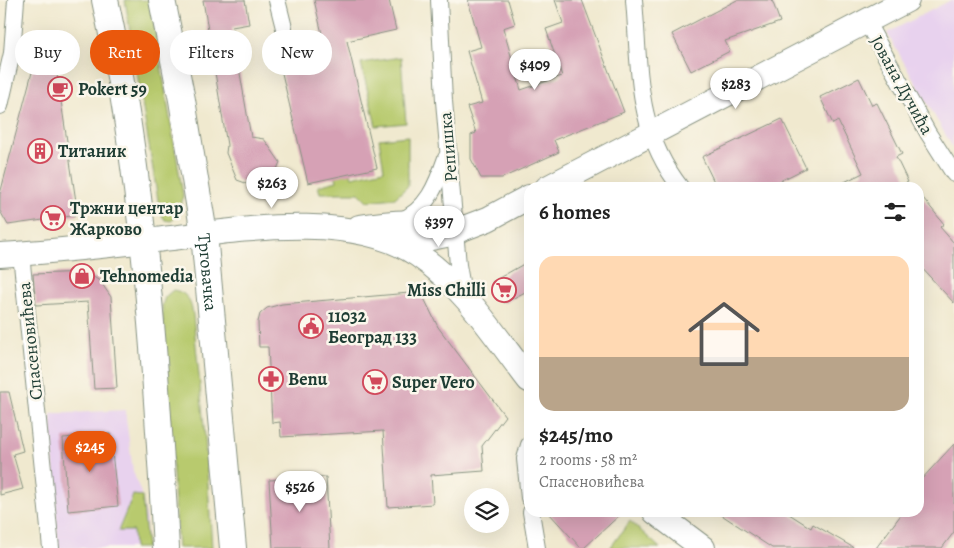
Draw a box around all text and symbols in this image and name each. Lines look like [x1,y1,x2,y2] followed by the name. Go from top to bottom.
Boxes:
[15,30,80,75] chip: Buy
[90,30,160,75] chip: Rent
[170,30,252,75] chip: Filters
[262,30,332,75] chip: New
[865,31,940,140] street label: Јована Дучића
[505,48,565,91] pin: $409
[520,54,550,76] text: $409
[706,68,766,110] pin: $283
[721,73,751,95] text: $283
[47,76,73,102] cafe icon: Pokert 59
[78,77,147,101] place label: Pokert 59
[433,110,463,183] street label: Репишка
[27,138,53,164] building icon: Титаник
[58,139,127,163] place label: Титаник
[242,166,302,209] pin: $263
[257,172,287,194] text: $263
[70,196,184,241] place label: Тржни центар Жарково
[539,198,611,226] text: 6 homes
[881,198,909,226] icon: filters
[40,205,66,231] supermarket icon: Тржни центар Жарково
[409,206,469,248] pin: $397
[425,211,453,233] text: $397
[192,232,223,313] street label: Трговачка
[69,263,95,289] shop icon: Tehnomedia
[100,264,194,288] place label: Tehnomedia
[491,277,517,303] supermarket icon: Miss Chilli
[407,278,486,302] place label: Miss Chilli
[12,280,48,401] street label: Спасеновићева
[679,289,769,379] icon: home
[328,304,417,349] place label: 11032 Београд 133
[298,313,324,339] public building icon: 11032 Београд 133
[258,366,284,392] pharmacy icon: Benu
[288,367,328,391] place label: Benu
[362,369,388,395] supermarket icon: Super Vero
[392,370,475,394] place label: Super Vero
[539,421,613,449] text: $245/mo
[60,430,120,473] pin: $245
[75,436,105,458] text: $245
[539,449,637,471] text: 2 rooms · 58 m²
[270,470,330,513] pin: $526
[539,471,644,493] text: Спасеновићева
[285,476,315,498] text: $526
[464,488,509,533] map controls
[464,488,509,533] button: layers

